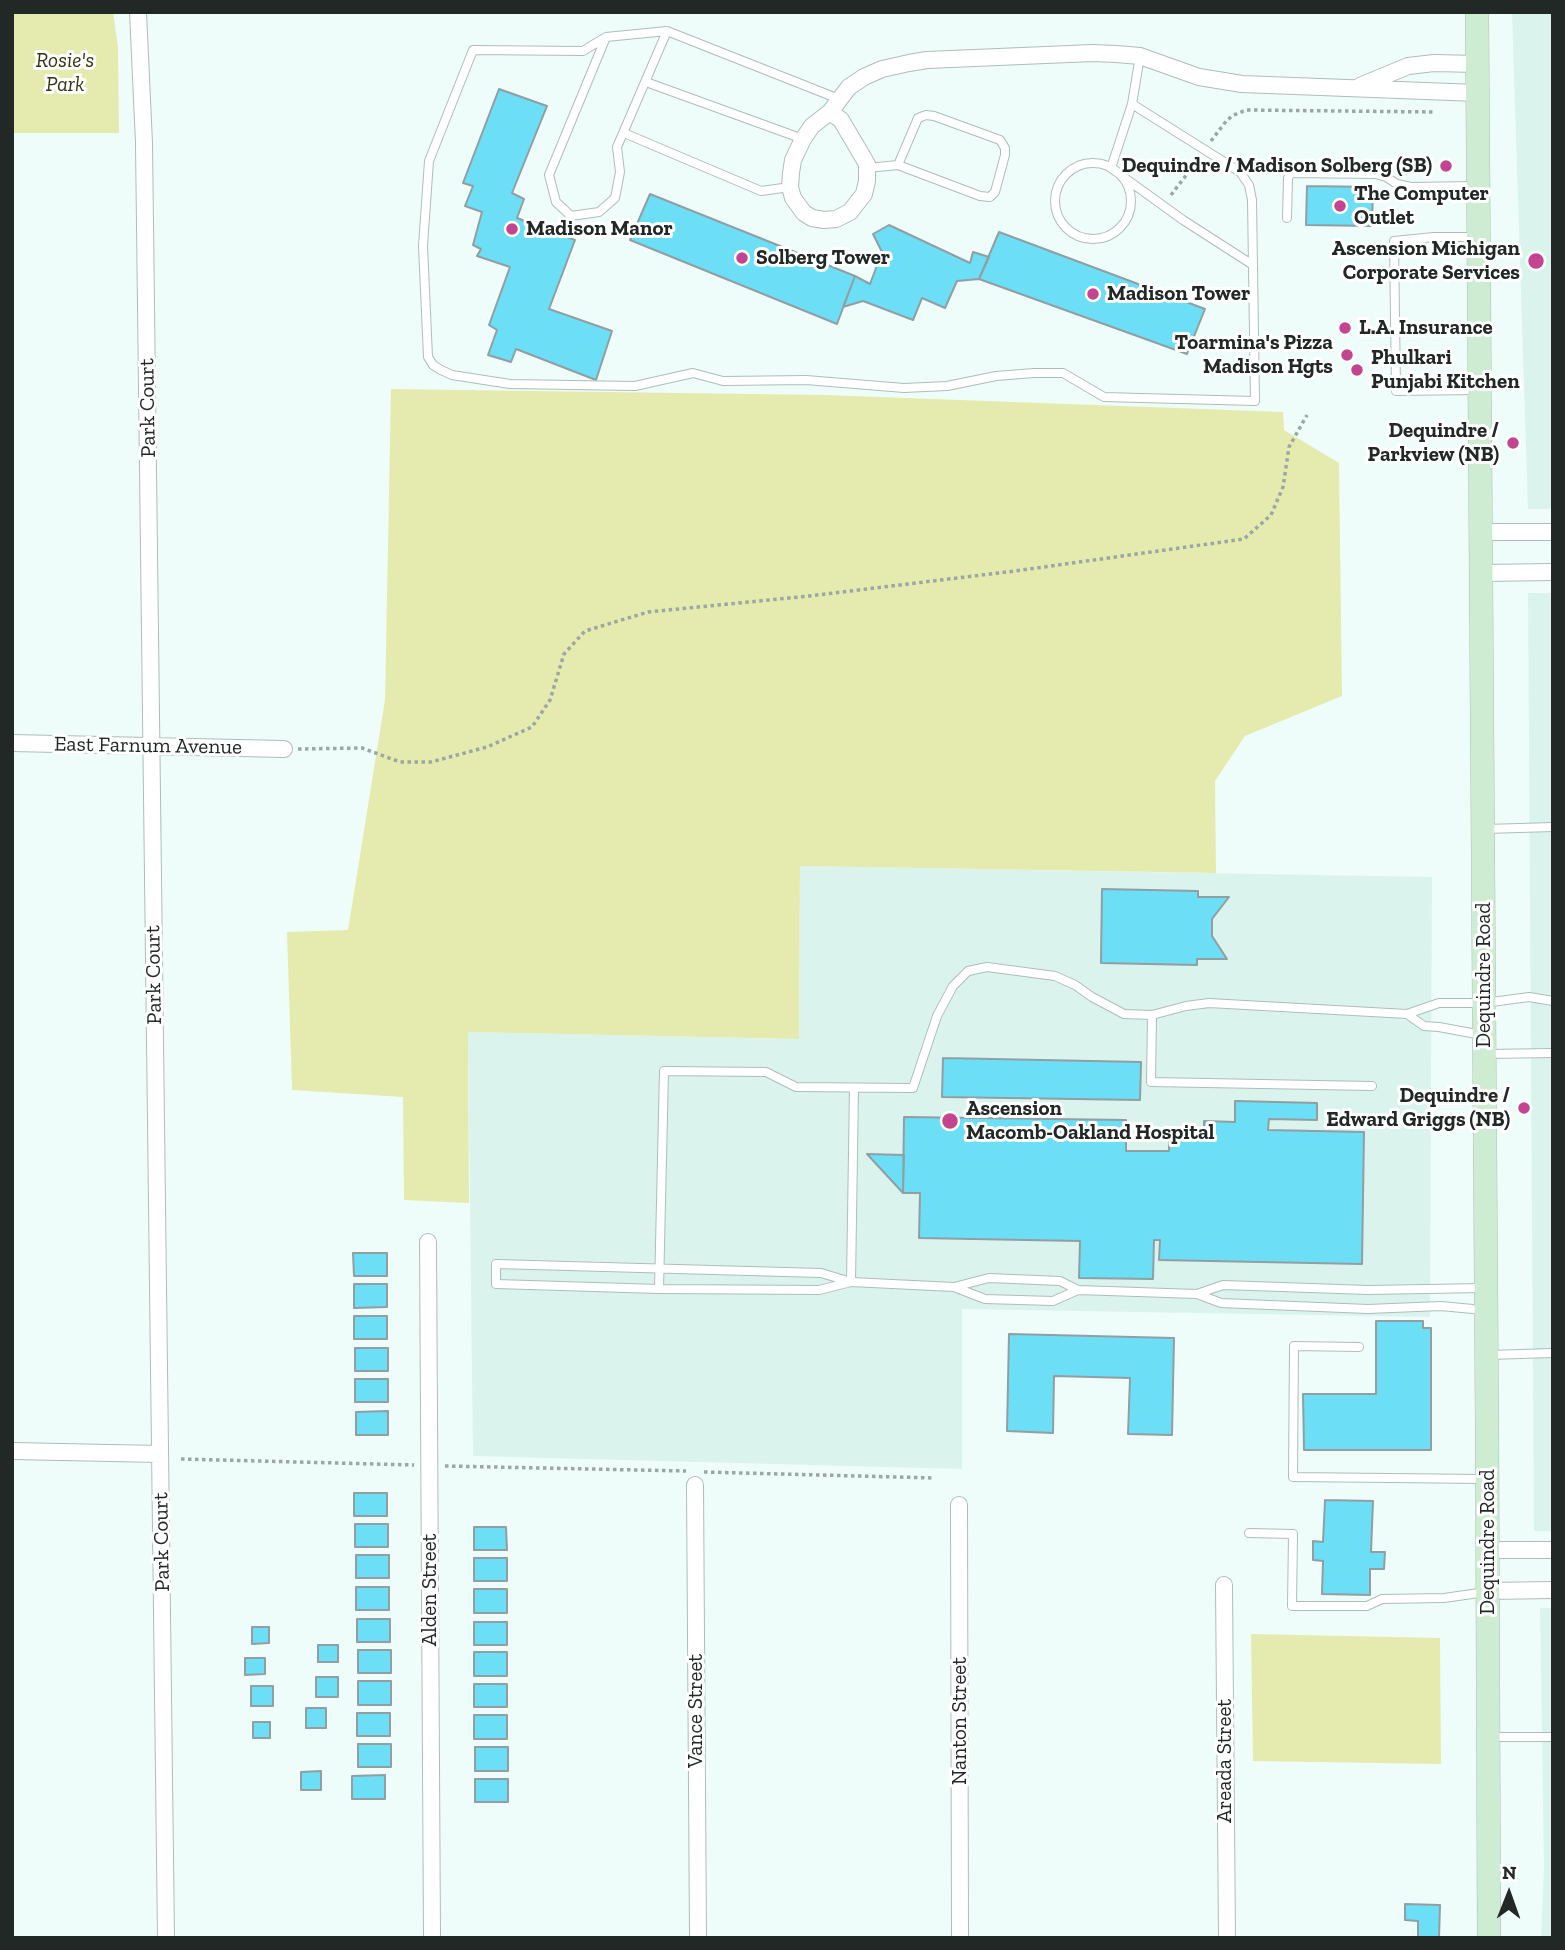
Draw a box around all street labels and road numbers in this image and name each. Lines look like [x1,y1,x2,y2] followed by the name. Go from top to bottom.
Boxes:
[135,358,161,458] street label: Park Court
[54,732,242,760] street label: East Farnum Avenue
[1471,902,1497,1048] street label: Dequindre Road
[141,925,167,1025] street label: Park Court
[1475,1469,1501,1615] street label: Dequindre Road
[149,1492,175,1592] street label: Park Court
[417,1534,443,1646] street label: Alden Street
[683,1654,709,1768] street label: Vance Street
[947,1657,973,1785] street label: Nanton Street
[1212,1699,1238,1823] street label: Areada Street

